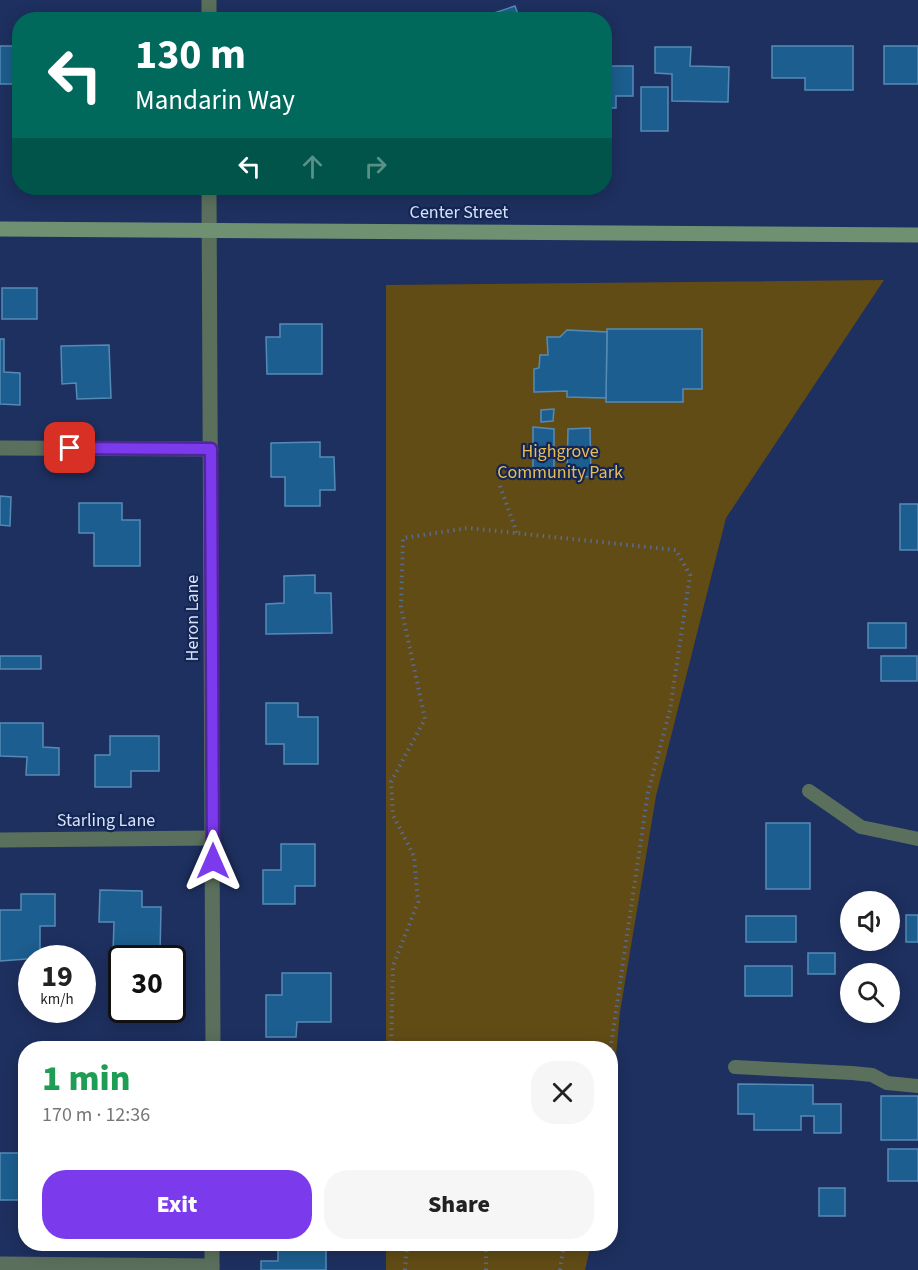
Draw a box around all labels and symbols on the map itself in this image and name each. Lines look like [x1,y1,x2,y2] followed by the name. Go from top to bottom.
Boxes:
[410,200,508,225] street label: Center Street
[44,422,95,473] pin
[497,439,623,485] park label: Highgrove Community Park
[180,575,205,661] street label: Heron Lane
[57,808,155,833] street label: Starling Lane
[181,829,245,893] position arrow
[108,945,186,1023] speed limit sign: 30

